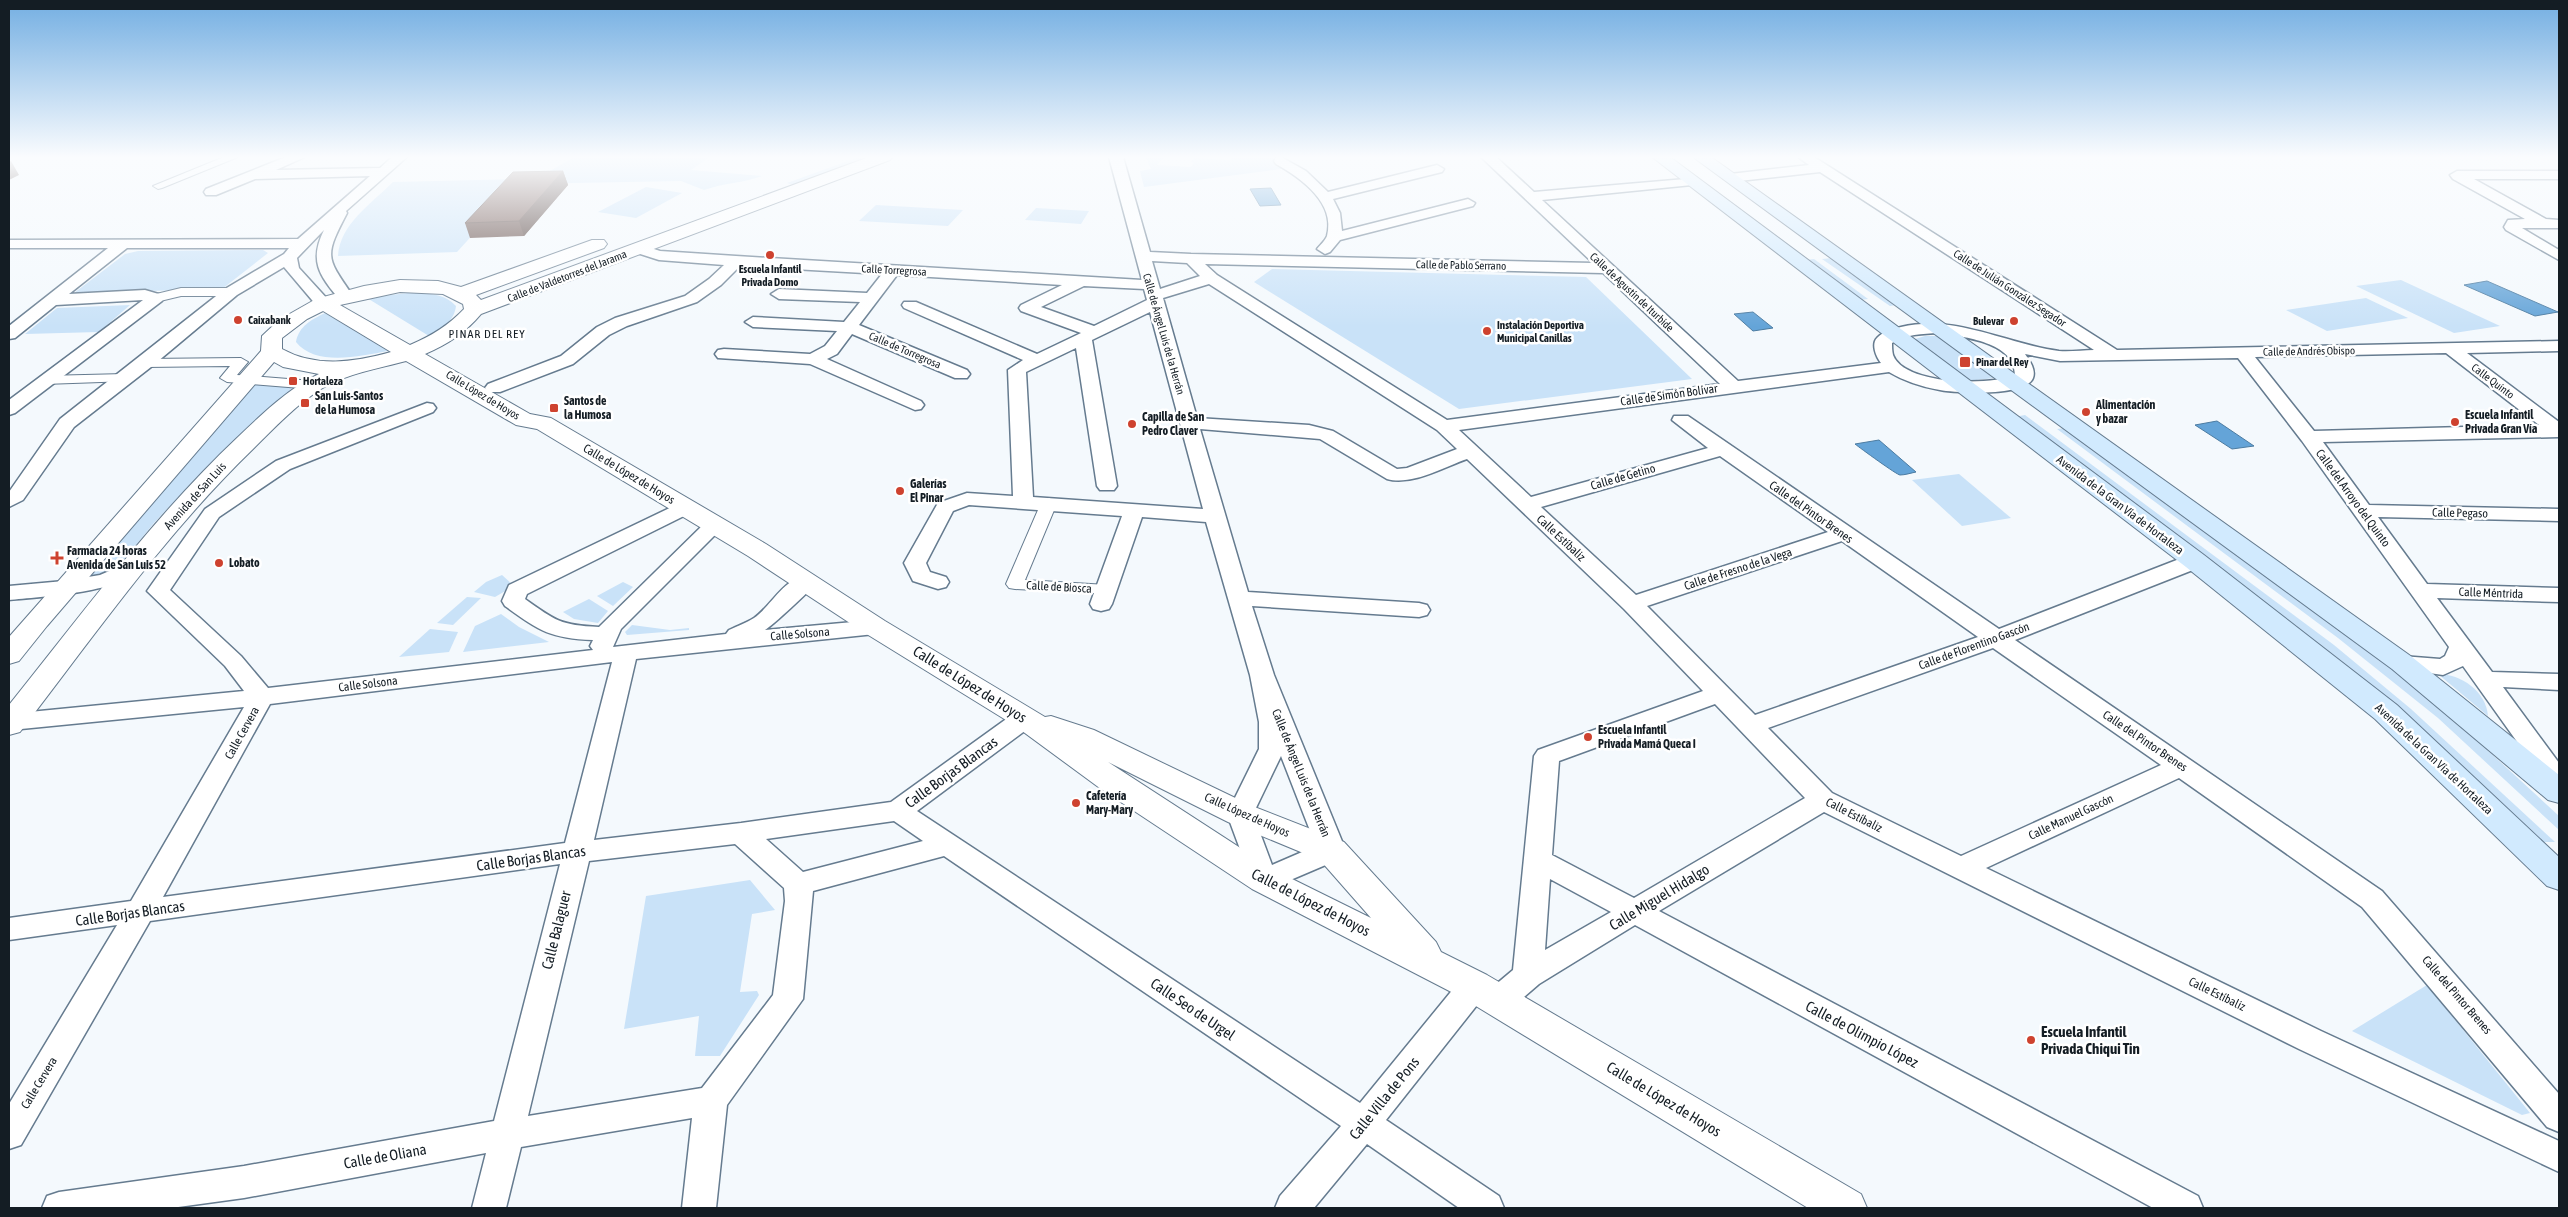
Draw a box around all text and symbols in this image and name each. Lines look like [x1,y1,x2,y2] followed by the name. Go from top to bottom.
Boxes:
[1951,247,2069,329] street label: Calle de Julián González Segador
[506,248,628,304] street label: Calle de Valdetorres del Jarama
[764,249,776,261] marker: Escuela Infantil Privada Domo
[1588,250,1676,334] street label: Calle de Agustín de Iturbide
[1416,258,1506,272] street label: Calle de Pablo Serrano
[861,262,927,278] street label: Calle Torregrosa
[739,263,802,288] place label: Escuela Infantil Privada Domo
[1141,272,1187,396] street label: Calle de Ángel Luis de la Herrán
[232,314,244,326] marker: Caixabank
[248,314,291,326] place label: Caixabank
[1973,315,2005,327] place label: Bulevar
[2008,315,2020,327] marker: Bulevar
[1497,319,1584,344] place label: Instalación Deportiva Municipal Canillas
[1481,325,1493,337] marker: Instalación Deportiva Municipal Canillas
[448,327,526,341] district label: PINAR DEL REY
[867,329,943,371] street label: Calle de Torregrosa
[2263,344,2355,358] street label: Calle de Andrés Obispo
[1958,355,1972,369] marker: Pinar del Rey
[1976,356,2029,368] place label: Pinar del Rey
[2469,361,2517,401] street label: Calle Quinto
[444,368,522,422] street label: Calle López de Hoyos
[287,375,299,387] marker: Hortaleza
[303,375,343,387] place label: Hortaleza
[1620,381,1719,409] street label: Calle de Simón Bolívar
[315,389,384,417] place label: San Luis-Santos de la Humosa
[564,394,612,422] place label: Santos de la Humosa
[299,397,311,409] marker: San Luis-Santos de la Humosa
[2095,398,2156,426] place label: Alimentación y bazar
[548,402,560,414] marker: Santos de la Humosa
[2080,406,2092,418] marker: Alimentación y bazar
[2465,408,2538,436] place label: Escuela Infantil Privada Gran Vía
[1142,410,1204,438] place label: Capilla de San Pedro Claver
[2449,416,2461,428] marker: Escuela Infantil Privada Gran Vía
[1126,418,1138,430] marker: Capilla de San Pedro Claver
[581,441,677,507] street label: Calle de López de Hoyos
[2313,446,2393,550] street label: Calle del Arroyo del Quinto
[2054,453,2186,557] street label: Avenida de la Gran Vía de Hortaleza
[161,459,229,533] street label: Avenida de San Luis
[1589,461,1657,493] street label: Calle de Getino
[910,477,947,505] place label: Galerías El Pinar
[1767,478,1855,546] street label: Calle del Pintor Brenes
[894,485,906,497] marker: Galerías El Pinar
[2432,506,2488,520] street label: Calle Pegaso
[1534,512,1589,565] street label: Calle Estíbaliz
[66,544,166,572] place label: Farmacia 24 horas Avenida de San Luis 52
[1682,545,1794,593] street label: Calle de Fresno de la Vega
[51,552,63,564] marker: Farmacia 24 horas Avenida de San Luis 52
[229,556,260,570] place label: Lobato
[213,557,225,569] marker: Lobato
[1026,578,1092,596] street label: Calle de Biosca
[2458,585,2524,601] street label: Calle Méntrida
[1917,619,2031,673] street label: Calle de Florentino Gascón
[770,624,830,644] street label: Calle Solsona
[910,642,1030,726] street label: Calle de López de Hoyos
[338,673,398,695] street label: Calle Solsona
[2372,701,2496,817] street label: Avenida de la Gran Vía de Hortaleza
[222,704,262,762] street label: Calle Cervera
[1269,707,1333,839] street label: Calle de Ángel Luis de la Herrán
[2100,708,2190,774] street label: Calle del Pintor Brenes
[1598,723,1696,751] place label: Escuela Infantil Privada Mamá Queca I
[1582,731,1594,743] marker: Escuela Infantil Privada Mamá Queca I
[902,733,1000,811] street label: Calle Borjas Blancas
[1086,789,1133,817] place label: Cafetería Mary-Mary
[1202,790,1292,840] street label: Calle López de Hoyos
[2026,791,2116,843] street label: Calle Manuel Gascón
[1823,795,1885,835] street label: Calle Estíbaliz
[1070,797,1082,809] marker: Cafetería Mary-Mary
[475,842,587,874] street label: Calle Borjas Blancas
[1606,860,1712,934] street label: Calle Miguel Hidalgo
[1249,865,1373,939] street label: Calle de López de Hoyos
[538,888,574,971] street label: Calle Balaguer
[74,897,186,929] street label: Calle Borjas Blancas
[2419,953,2495,1037] street label: Calle del Pintor Brenes
[1148,974,1239,1044] street label: Calle Seo de Urgel
[2186,974,2248,1014] street label: Calle Estíbaliz
[1803,997,1922,1071] street label: Calle de Olimpio López
[2041,1023,2140,1057] place label: Escuela Infantil Privada Chiqui Tin
[2025,1034,2037,1046] marker: Escuela Infantil Privada Chiqui Tin
[1346,1053,1422,1143] street label: Calle Villa de Pons
[18,1055,60,1111] street label: Calle Cervera
[1604,1058,1724,1140] street label: Calle de López de Hoyos
[342,1140,428,1172] street label: Calle de Oliana

